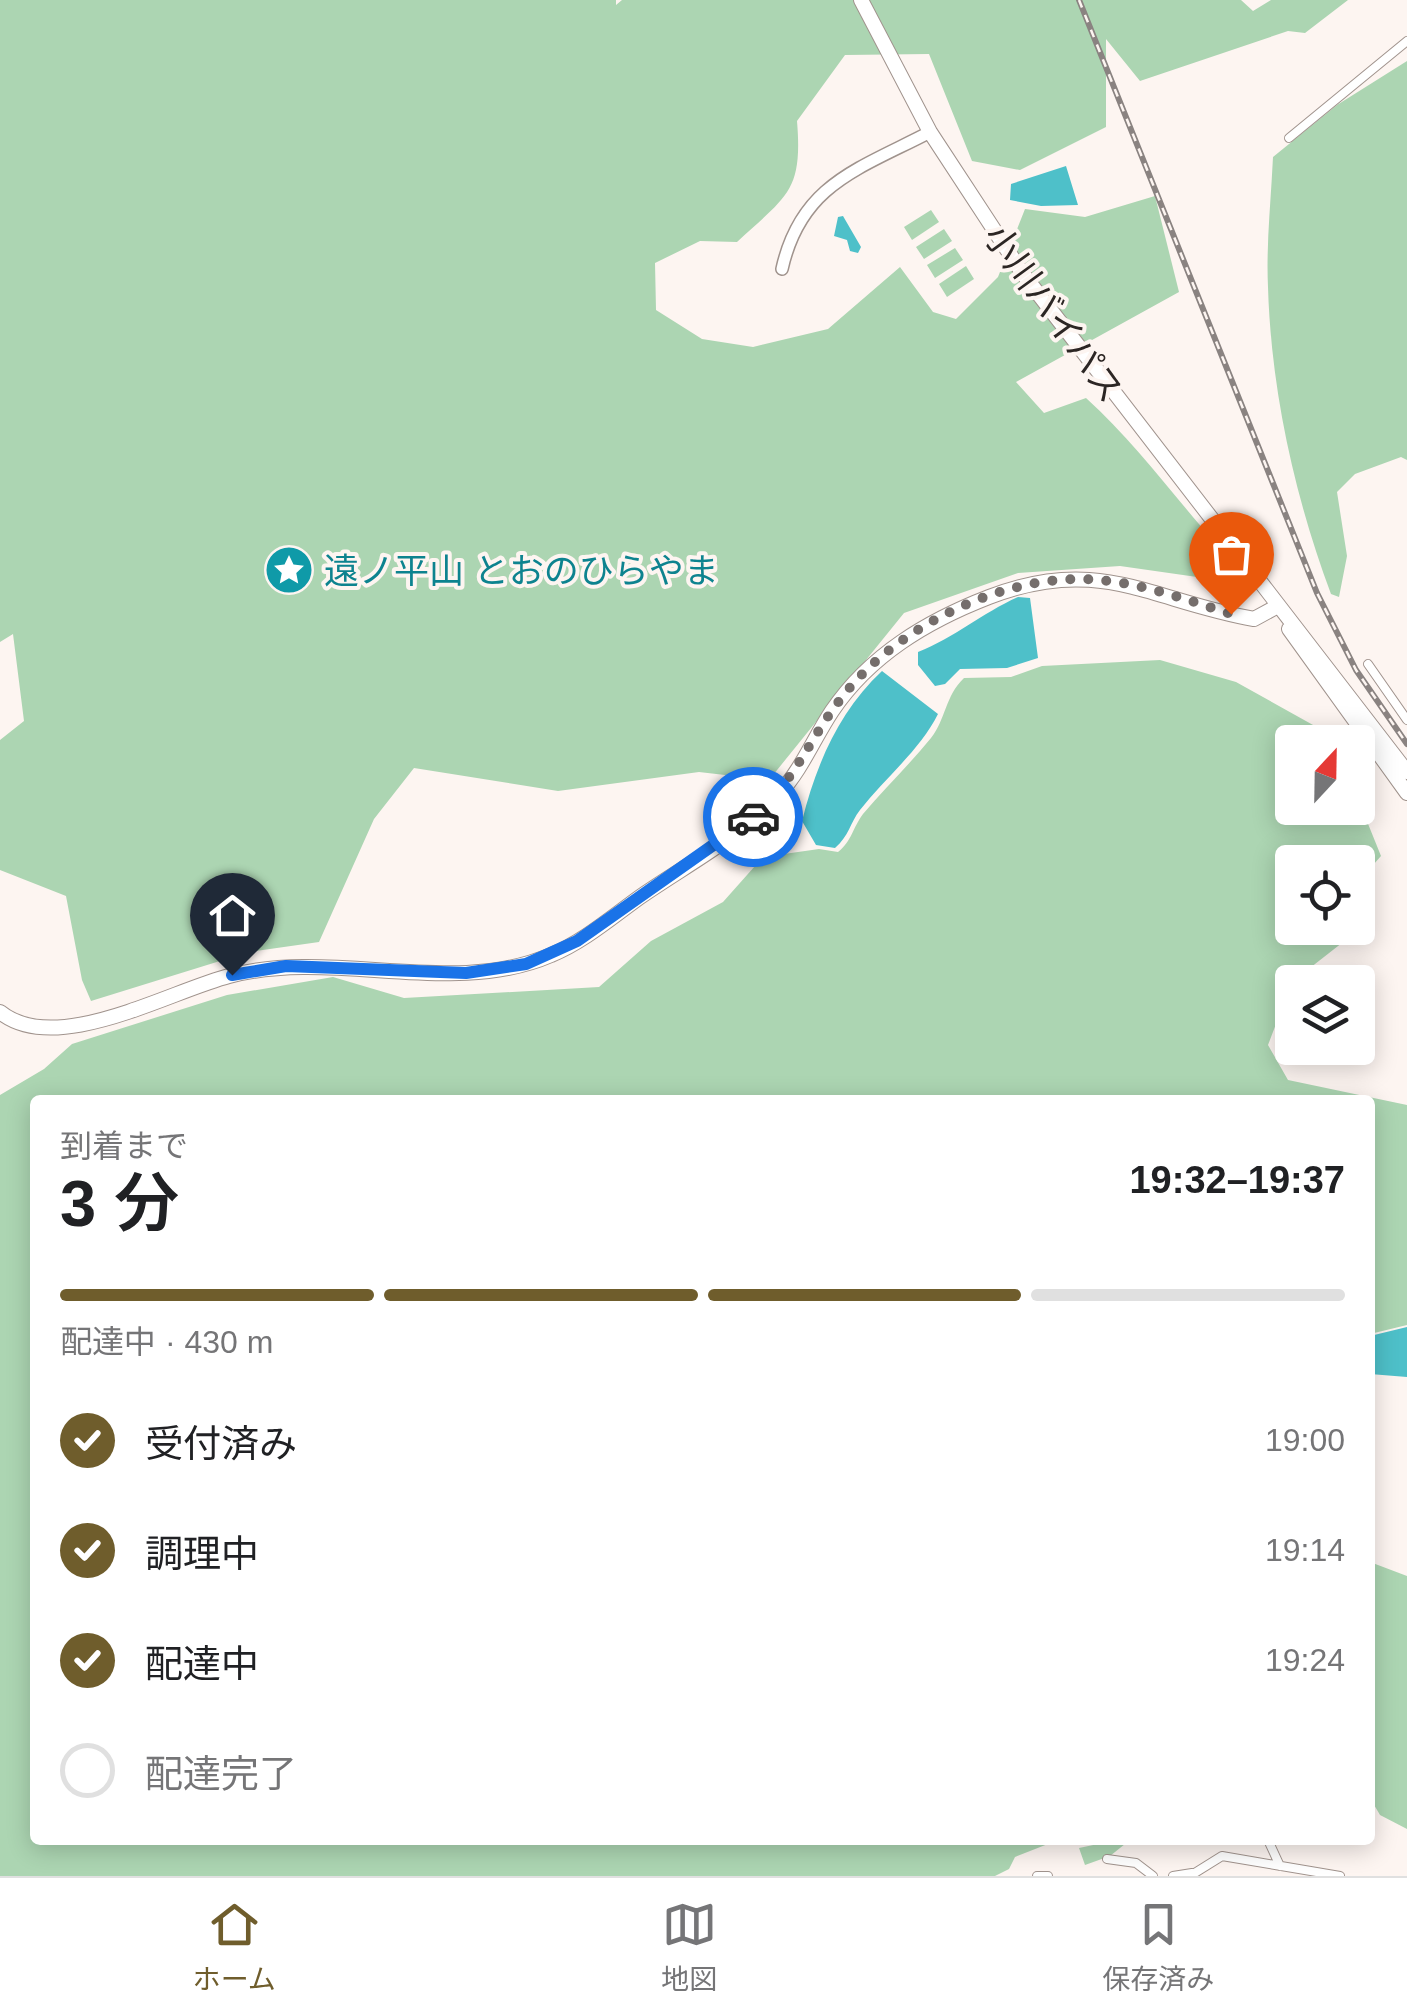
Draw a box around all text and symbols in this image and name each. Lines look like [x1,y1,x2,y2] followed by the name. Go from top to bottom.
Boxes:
[977,217,1131,409] street label: 小川バイパス
[1189,512,1274,615] pin
[1204,527,1259,582] icon: bag
[263,544,315,596] place icon: 遠ノ平山 とおのひらやま
[324,551,719,590] place label: 遠ノ平山 とおのひらやま
[1275,725,1375,825] north arrow
[1275,725,1375,1065] map controls
[703,767,803,867] courier
[726,790,781,845] icon: car
[1275,845,1375,945] button: locate
[190,873,275,976] pin
[205,888,260,943] icon: home
[1275,965,1375,1065] button: layers
[60,1128,188,1164] text: 到着まで
[1129,1159,1345,1201] text: 19:32–19:37
[60,1167,179,1240] text: 3 分
[60,1324,273,1360] text: 配達中 · 430 m
[60,1413,115,1468] icon: check
[1265,1422,1345,1458] text: 19:00
[145,1423,297,1465] text: 受付済み
[60,1523,115,1578] icon: check
[1265,1532,1345,1568] text: 19:14
[145,1533,259,1575] text: 調理中
[60,1633,115,1688] icon: check
[1265,1642,1345,1678] text: 19:24
[145,1643,259,1685] text: 配達中
[145,1753,297,1795] text: 配達完了
[193,1897,276,1997] tab: ホーム
[661,1897,717,1997] tab: 地図
[1102,1897,1214,1997] tab: 保存済み

